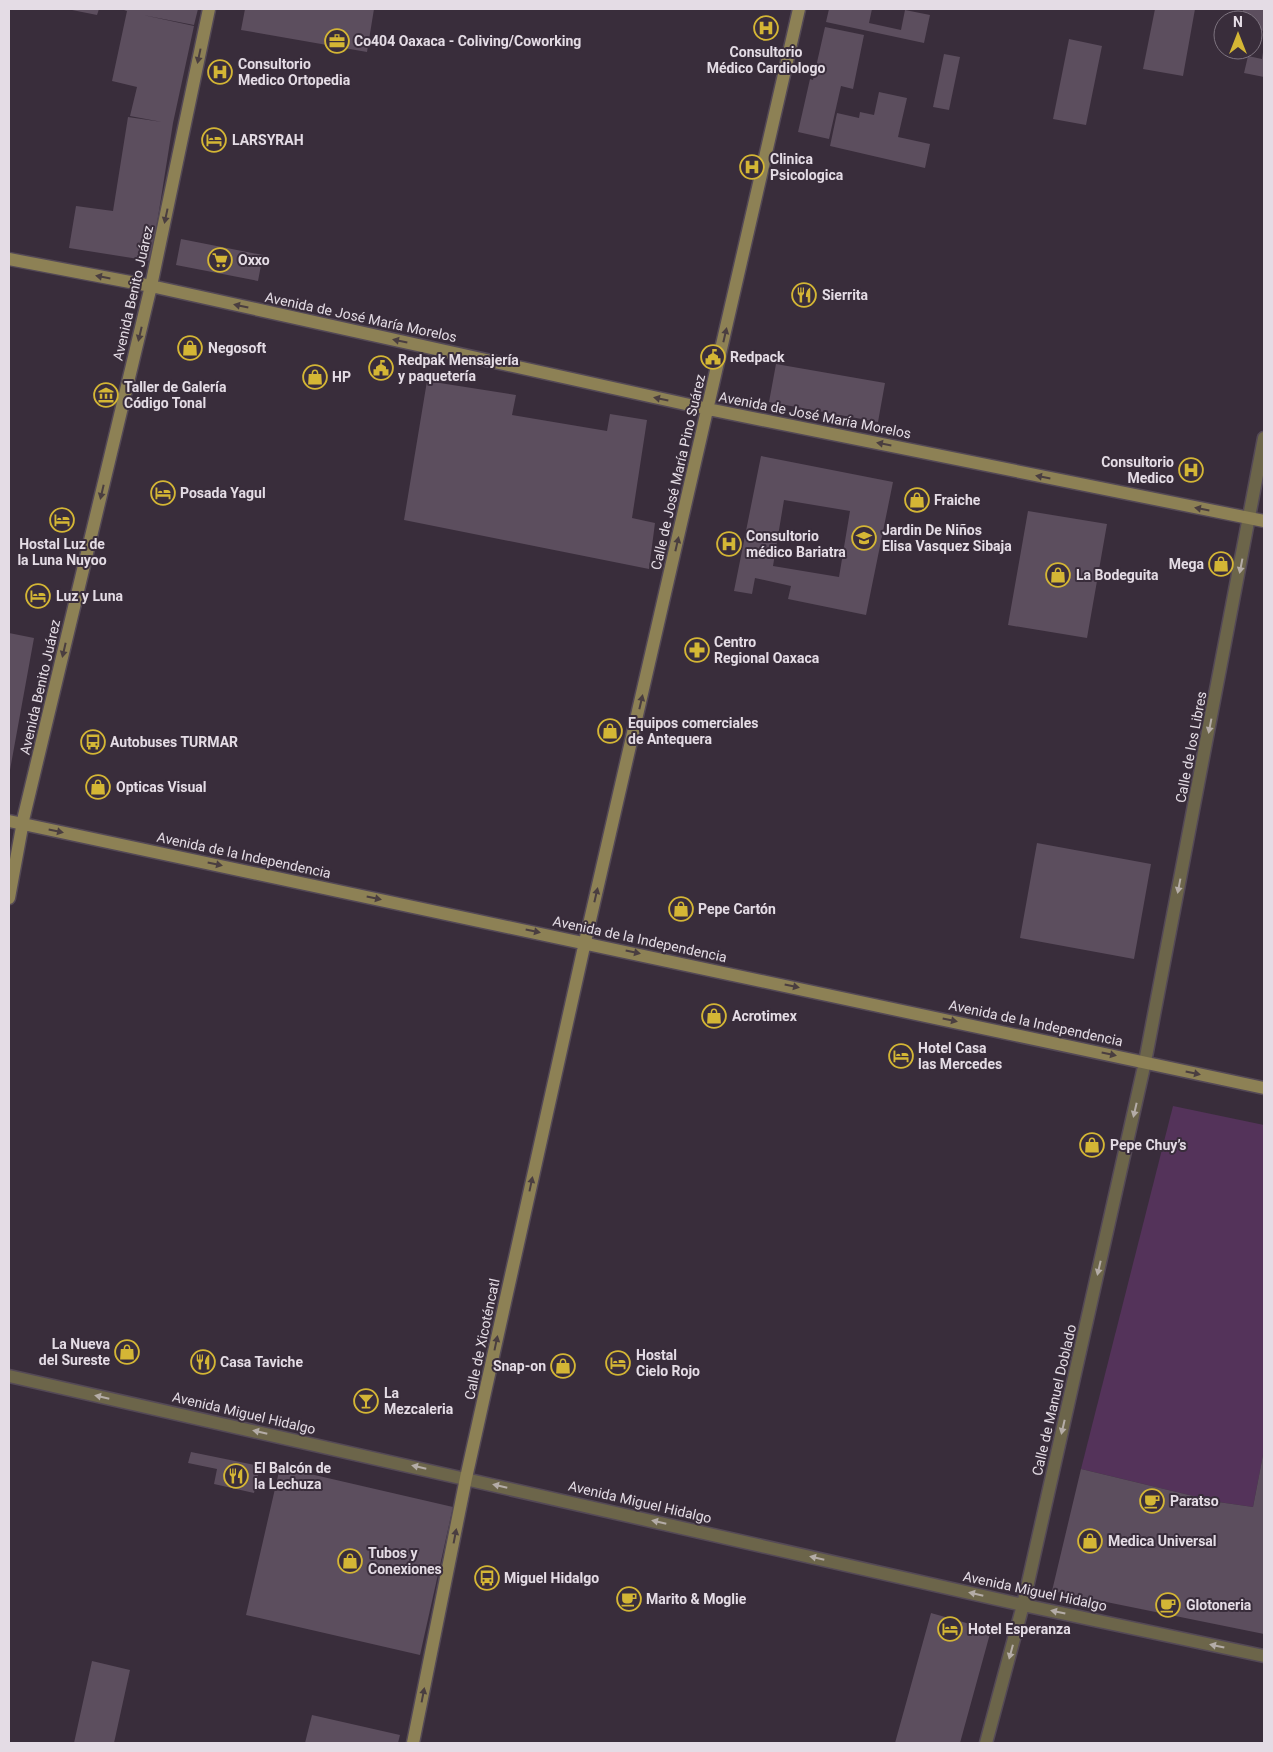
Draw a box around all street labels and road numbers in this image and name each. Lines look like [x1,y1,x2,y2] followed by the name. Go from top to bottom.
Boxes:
[110,224,156,362] street label: Avenida Benito Juárez
[264,289,458,345] street label: Avenida de José María Morelos
[648,373,708,571] street label: Calle de José María Pino Suárez
[717,388,913,442] street label: Avenida de José María Morelos
[17,618,63,756] street label: Avenida Benito Juárez
[1172,690,1210,804] street label: Calle de los Libres
[155,829,333,881] street label: Avenida de la Independencia
[551,913,729,965] street label: Avenida de la Independencia
[947,997,1125,1049] street label: Avenida de la Independencia
[461,1277,503,1401] street label: Calle de Xicoténcatl
[1029,1323,1079,1477] street label: Calle de Manuel Doblado
[171,1389,317,1437] street label: Avenida Miguel Hidalgo
[567,1478,713,1526] street label: Avenida Miguel Hidalgo
[962,1568,1108,1614] street label: Avenida Miguel Hidalgo

